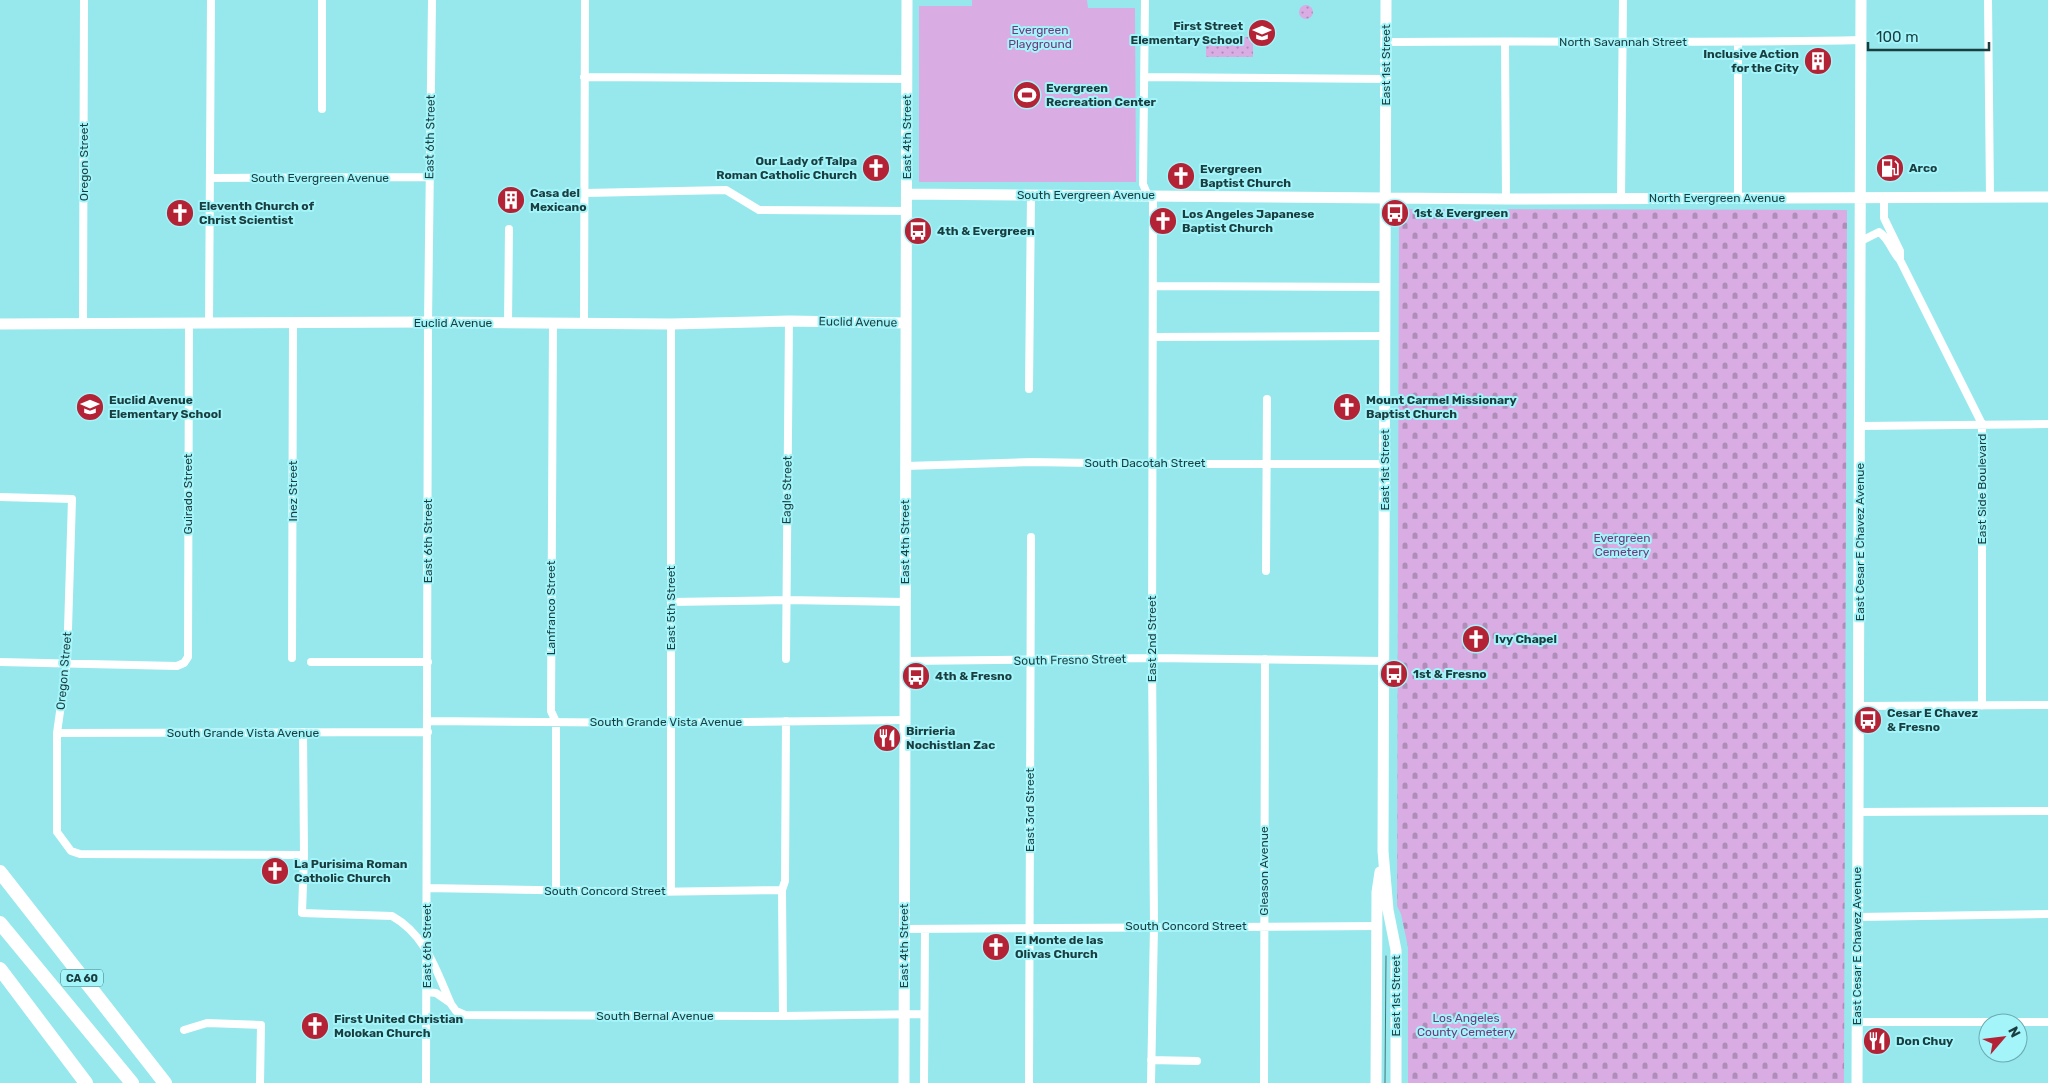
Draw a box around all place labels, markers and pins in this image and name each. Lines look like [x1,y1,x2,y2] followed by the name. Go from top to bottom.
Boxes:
[1247,18,1277,48] school or university icon: First Street Elementary School
[1131,19,1243,47] place label: First Street Elementary School
[1803,46,1833,76] building icon: Inclusive Action for the City
[1703,47,1799,75] place label: Inclusive Action for the City
[1012,80,1042,110] sports icon: Evergreen Recreation Center
[1046,81,1157,109] place label: Evergreen Recreation Center
[861,153,891,183] church icon: Our Lady of Talpa Roman Catholic Church
[1875,153,1905,183] fuel station icon: Arco
[716,154,857,182] place label: Our Lady of Talpa Roman Catholic Church
[1166,161,1196,191] church icon: Evergreen Baptist Church
[1909,161,1937,175] place label: Arco
[1200,162,1291,190] place label: Evergreen Baptist Church
[496,185,526,215] building icon: Casa del Mexicano
[530,186,587,214] place label: Casa del Mexicano
[165,198,195,228] church icon: Eleventh Church of Christ Scientist
[1380,198,1410,228] bus stop icon: 1st & Evergreen
[199,199,315,227] place label: Eleventh Church of Christ Scientist
[1148,206,1178,236] church icon: Los Angeles Japanese Baptist Church
[1414,206,1508,220] place label: 1st & Evergreen
[1182,207,1315,235] place label: Los Angeles Japanese Baptist Church
[903,216,933,246] bus stop icon: 4th & Evergreen
[937,224,1035,238] place label: 4th & Evergreen
[75,392,105,422] school or university icon: Euclid Avenue Elementary School
[1332,392,1362,422] church icon: Mount Carmel Missionary Baptist Church
[109,393,221,421] place label: Euclid Avenue Elementary School
[1366,393,1517,421] place label: Mount Carmel Missionary Baptist Church
[1461,624,1491,654] church icon: Ivy Chapel
[1495,632,1557,646] place label: Ivy Chapel
[1379,659,1409,689] bus stop icon: 1st & Fresno
[901,661,931,691] bus stop icon: 4th & Fresno
[1413,667,1487,681] place label: 1st & Fresno
[935,669,1012,683] place label: 4th & Fresno
[1853,705,1883,735] bus stop icon: Cesar E Chavez & Fresno
[1887,706,1978,734] place label: Cesar E Chavez & Fresno
[872,723,902,753] restaurant icon: Birrieria Nochistlan Zac
[906,724,995,752] place label: Birrieria Nochistlan Zac
[260,856,290,886] church icon: La Purisima Roman Catholic Church
[294,857,408,885] place label: La Purisima Roman Catholic Church
[981,932,1011,962] church icon: El Monte de las Olivas Church
[1015,933,1104,961] place label: El Monte de las Olivas Church
[300,1011,330,1041] church icon: First United Christian Molokan Church
[334,1012,464,1040] place label: First United Christian Molokan Church
[1862,1026,1892,1056] restaurant icon: Don Chuy
[1896,1034,1953,1048] place label: Don Chuy

